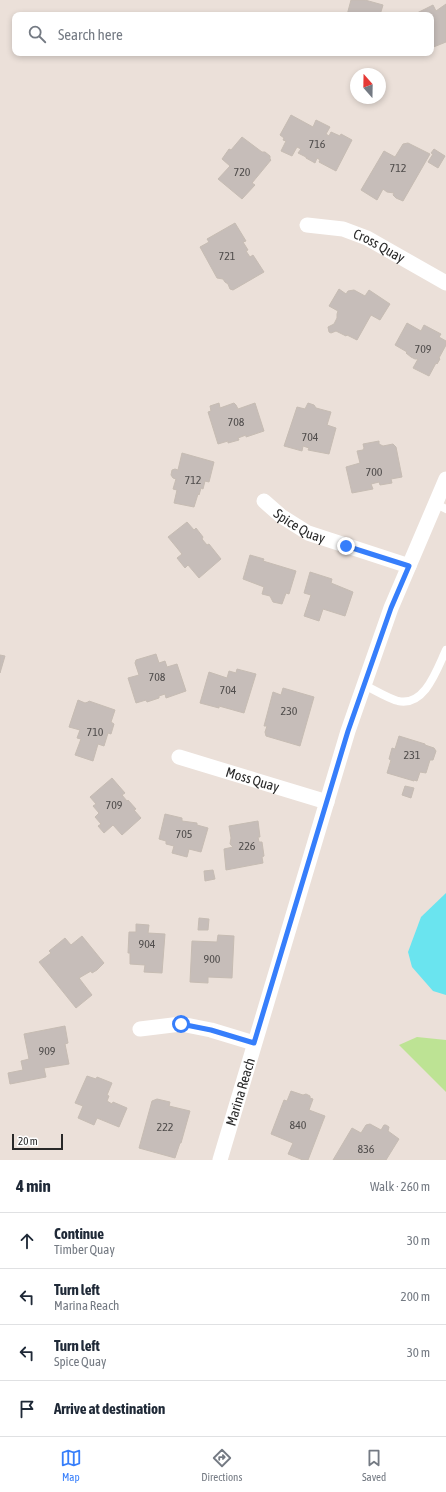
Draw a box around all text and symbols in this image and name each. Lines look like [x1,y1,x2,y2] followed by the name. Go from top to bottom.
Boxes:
[12,12,434,56] search box
[26,23,48,45] icon: search
[58,26,123,43] text: Search here
[350,68,386,104] north arrow
[309,137,326,151] house number: 716
[390,161,406,175] house number: 712
[234,165,251,179] house number: 720
[351,226,408,266] street label: Cross Quay
[219,249,236,263] house number: 721
[415,342,432,356] house number: 709
[228,415,245,429] house number: 708
[302,430,319,444] house number: 704
[366,465,383,479] house number: 700
[185,473,201,487] house number: 712
[271,505,327,546] street label: Spice Quay
[337,537,355,555] route end
[149,670,166,684] house number: 708
[220,683,237,697] house number: 704
[281,704,298,718] house number: 230
[87,725,104,739] house number: 710
[404,748,421,762] house number: 231
[224,764,282,795] street label: Moss Quay
[106,798,123,812] house number: 709
[176,827,192,841] house number: 705
[239,839,256,853] house number: 226
[139,937,156,951] house number: 904
[204,952,221,966] house number: 900
[172,1015,190,1033] route start
[39,1044,56,1058] house number: 909
[223,1056,258,1128] street label: Marina Reach
[290,1118,307,1132] house number: 840
[157,1120,173,1134] house number: 222
[12,1132,63,1151] scale bar
[18,1135,38,1147] text: 20 m
[358,1142,375,1156] house number: 836
[16,1176,51,1196] text: 4 min
[370,1179,430,1194] text: Walk · 260 m
[54,1225,104,1242] text: Continue
[16,1230,38,1252] icon: ahead
[407,1233,430,1248] text: 30 m
[54,1242,115,1257] text: Timber Quay
[54,1281,100,1298] text: Turn left
[16,1286,38,1308] icon: left
[401,1289,430,1304] text: 200 m
[54,1298,119,1313] text: Marina Reach
[54,1337,100,1354] text: Turn left
[16,1342,38,1364] icon: left
[407,1345,430,1360] text: 30 m
[54,1354,106,1369] text: Spice Quay
[16,1398,38,1420] icon: arrive
[54,1400,165,1417] text: Arrive at destination
[60,1447,82,1483] tab: Map
[201,1447,242,1483] tab: Directions
[362,1447,386,1483] tab: Saved

